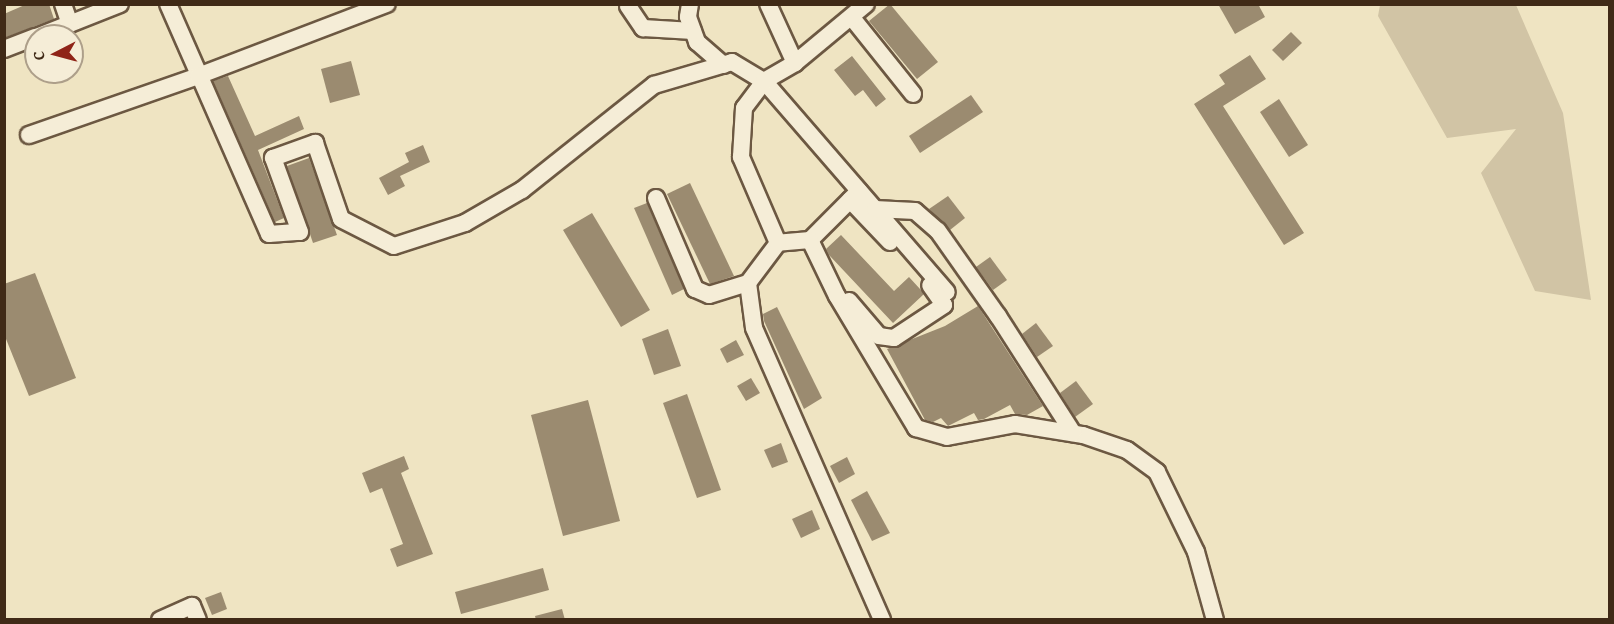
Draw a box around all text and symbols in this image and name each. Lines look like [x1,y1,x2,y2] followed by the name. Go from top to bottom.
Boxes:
[24,24,84,84] north arrow
[26,50,50,61] text: С

